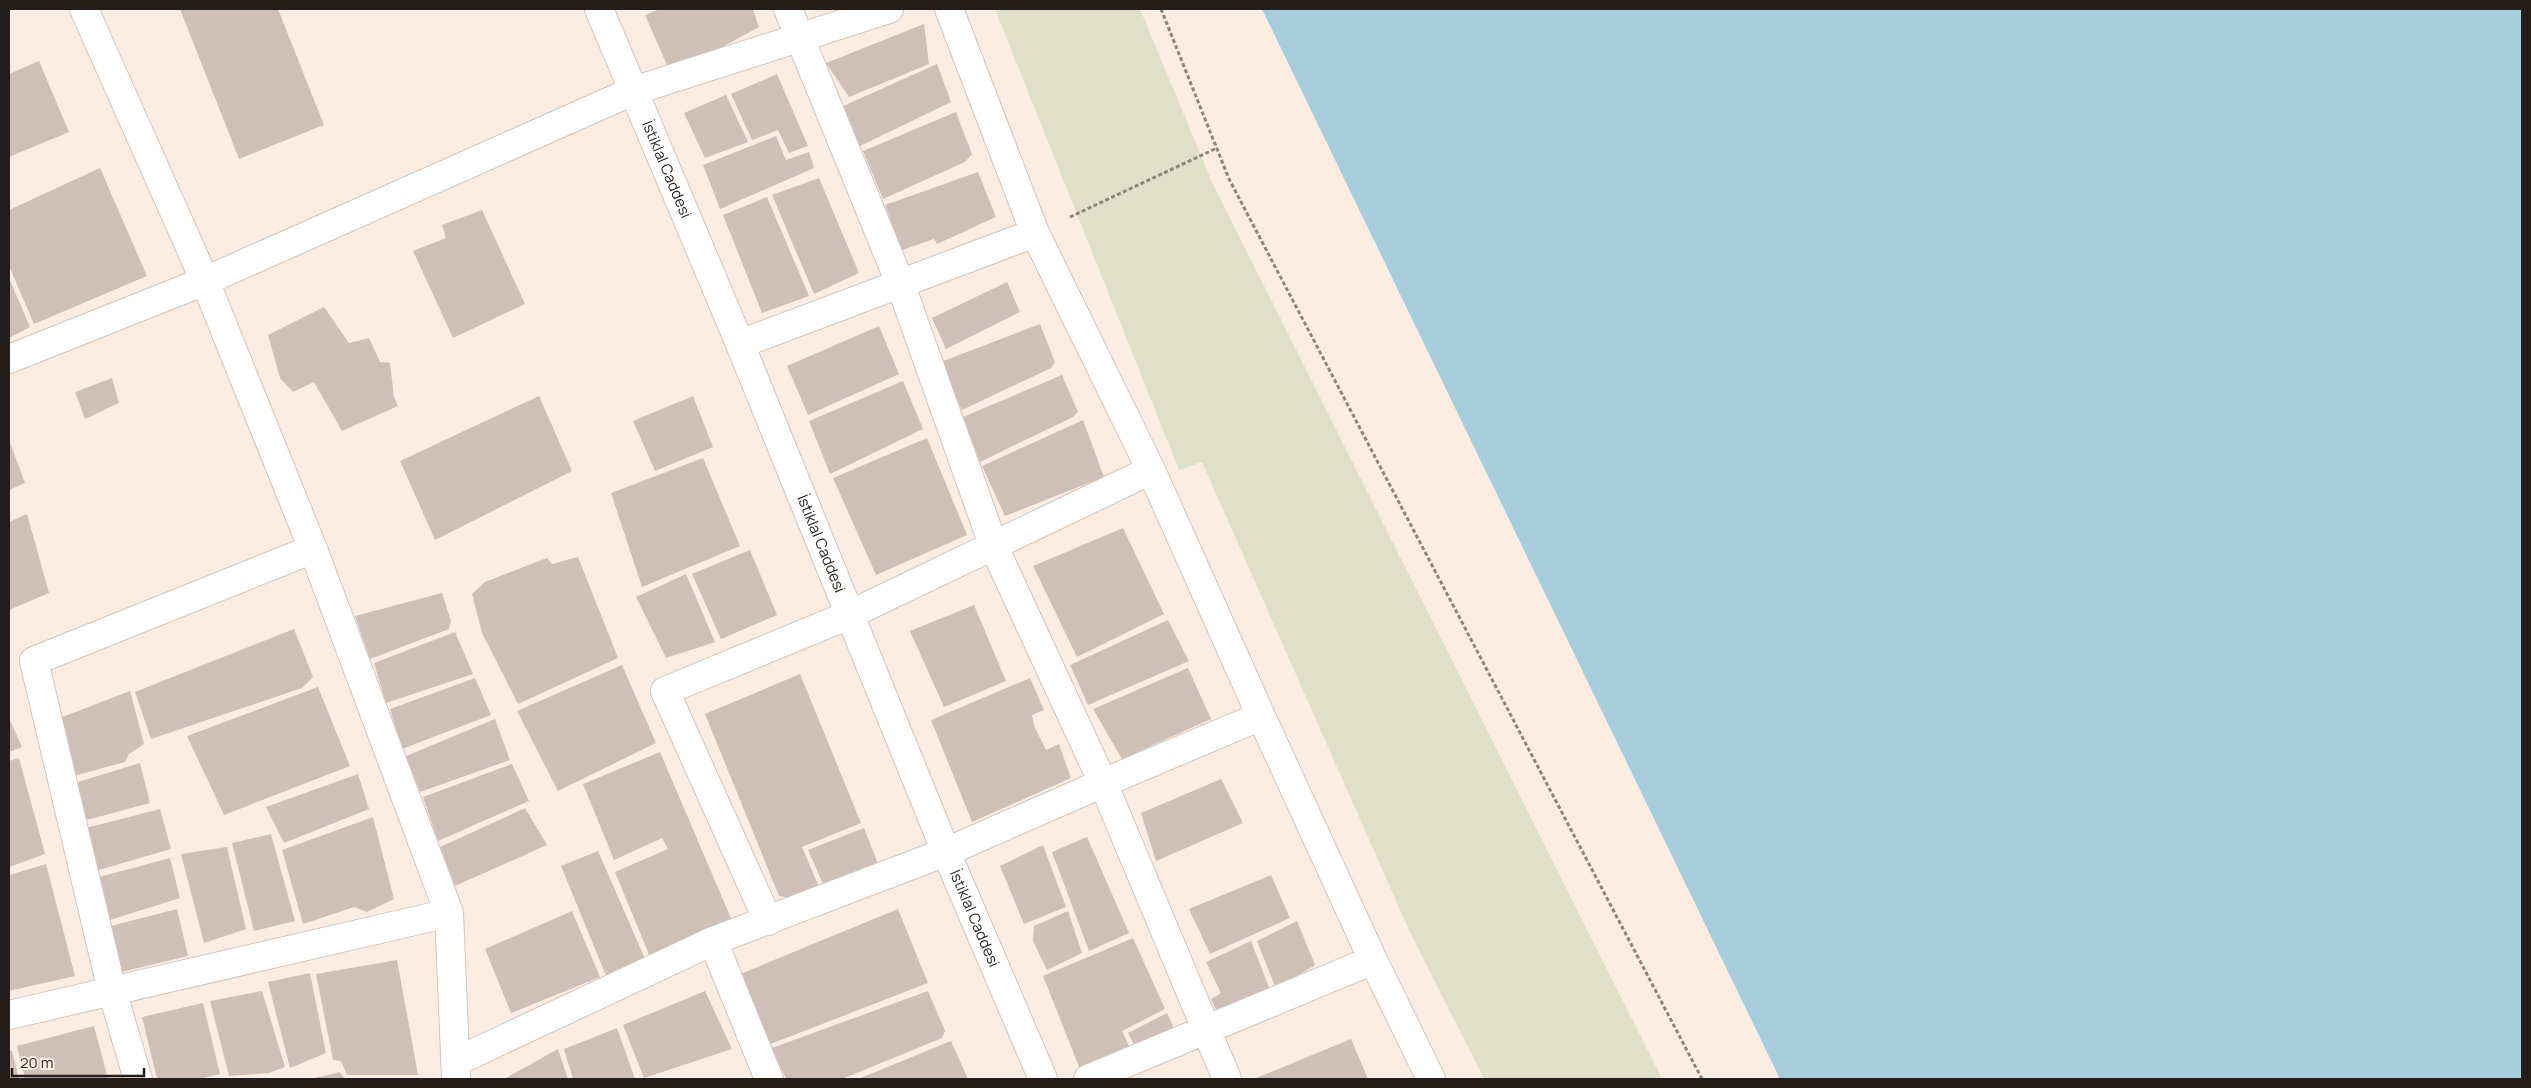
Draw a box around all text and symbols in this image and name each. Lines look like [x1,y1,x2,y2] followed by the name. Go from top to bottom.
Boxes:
[637,117,697,221] street label: İstiklal Caddesi
[792,492,851,596] street label: İstiklal Caddesi
[945,866,1005,970] street label: İstiklal Caddesi
[12,1046,145,1078] scale bar
[20,1052,53,1073] text: 20 m

